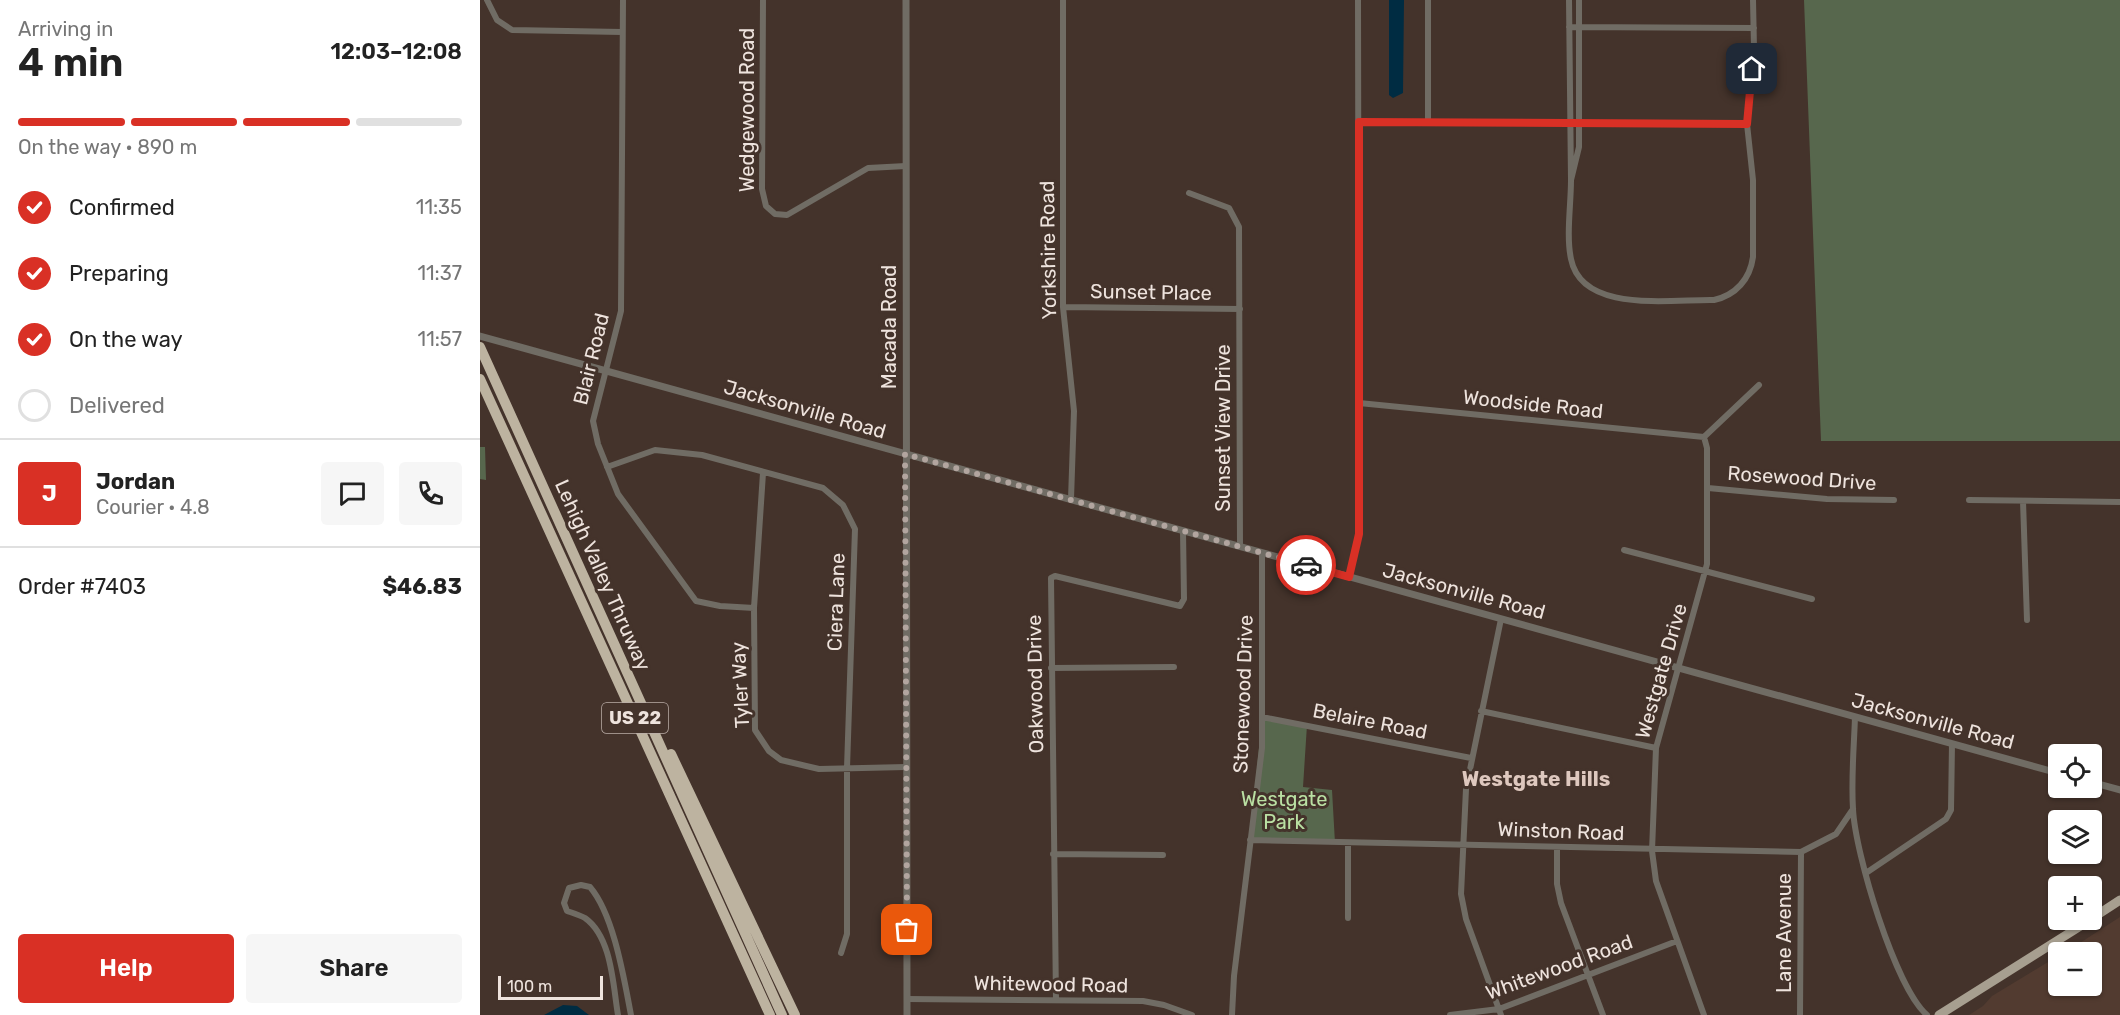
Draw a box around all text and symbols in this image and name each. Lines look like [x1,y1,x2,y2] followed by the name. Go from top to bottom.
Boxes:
[18,17,113,41] text: Arriving in
[735,28,759,192] street label: Wedgewood Road
[330,38,462,65] text: 12:03–12:08
[18,40,123,86] text: 4 min
[1726,43,1777,94] pin
[1735,52,1768,85] icon: home
[18,135,197,159] text: On the way · 890 m
[1035,181,1061,319] street label: Yorkshire Road
[18,191,51,224] icon: check
[69,194,175,221] text: Confirmed
[416,195,462,219] text: 11:35
[18,257,51,290] icon: check
[69,260,169,287] text: Preparing
[417,261,462,285] text: 11:37
[877,265,901,389] street label: Macada Road
[1090,279,1212,305] street label: Sunset Place
[568,311,614,407] street label: Blair Road
[18,323,51,356] icon: check
[69,326,183,353] text: On the way
[418,327,462,351] text: 11:57
[1211,344,1235,512] street label: Sunset View Drive
[721,374,889,444] street label: Jacksonville Road
[1462,385,1604,423] street label: Woodside Road
[69,392,165,419] text: Delivered
[1727,461,1877,495] street label: Rosewood Drive
[321,462,384,525] button: chat
[399,462,462,525] button: phone
[96,468,175,495] text: Jordan
[550,476,656,674] street label: Lehigh Valley Thruway
[42,480,57,507] text: J
[96,495,210,519] text: Courier · 4.8
[1276,535,1336,595] courier
[1290,549,1323,582] icon: car
[822,552,850,652] street label: Ciera Lane
[1380,558,1548,624] street label: Jacksonville Road
[18,573,146,600] text: Order #7403
[382,573,462,600] text: $46.83
[1630,601,1692,741] street label: Westgate Drive
[1228,614,1258,774] street label: Stonewood Drive
[1022,615,1048,753] street label: Oakwood Drive
[726,641,754,729] street label: Tyler Way
[1849,688,2017,754] street label: Jacksonville Road
[1311,698,1429,744] street label: Belaire Road
[602,703,668,733] road number: US 22
[2048,744,2102,996] map controls
[2048,744,2102,798] button: locate
[1462,766,1610,791] district label: Westgate Hills
[1241,787,1327,834] park label: Westgate Park
[2048,810,2102,864] button: layers
[1497,817,1625,845] street label: Winston Road
[1772,873,1796,993] street label: Lane Avenue
[2048,876,2102,930] button: +
[881,904,932,955] pin
[890,913,923,946] icon: bag
[1482,929,1636,1005] street label: Whitewood Road
[18,934,234,1003] button: Help
[246,934,462,1003] button: Share
[2048,942,2102,996] button: −
[973,971,1129,997] street label: Whitewood Road
[498,973,603,1000] scale bar
[507,977,552,996] text: 100 m

